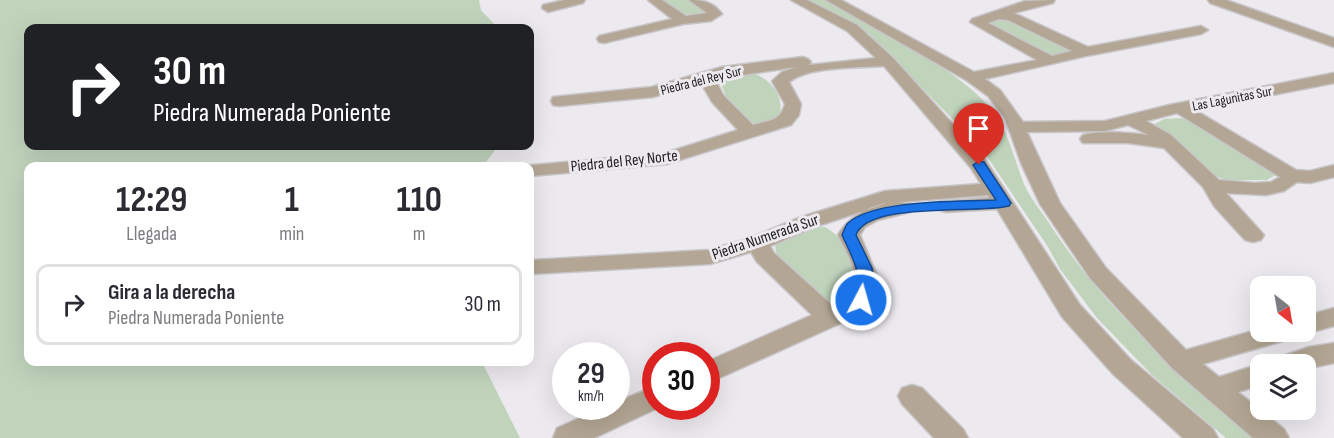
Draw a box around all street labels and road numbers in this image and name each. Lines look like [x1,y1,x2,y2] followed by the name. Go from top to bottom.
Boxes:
[659,62,743,99] street label: Piedra del Rey Sur
[1191,82,1274,115] street label: Las Lagunitas Sur
[570,146,679,177] street label: Piedra del Rey Norte
[710,210,822,265] street label: Piedra Numerada Sur

